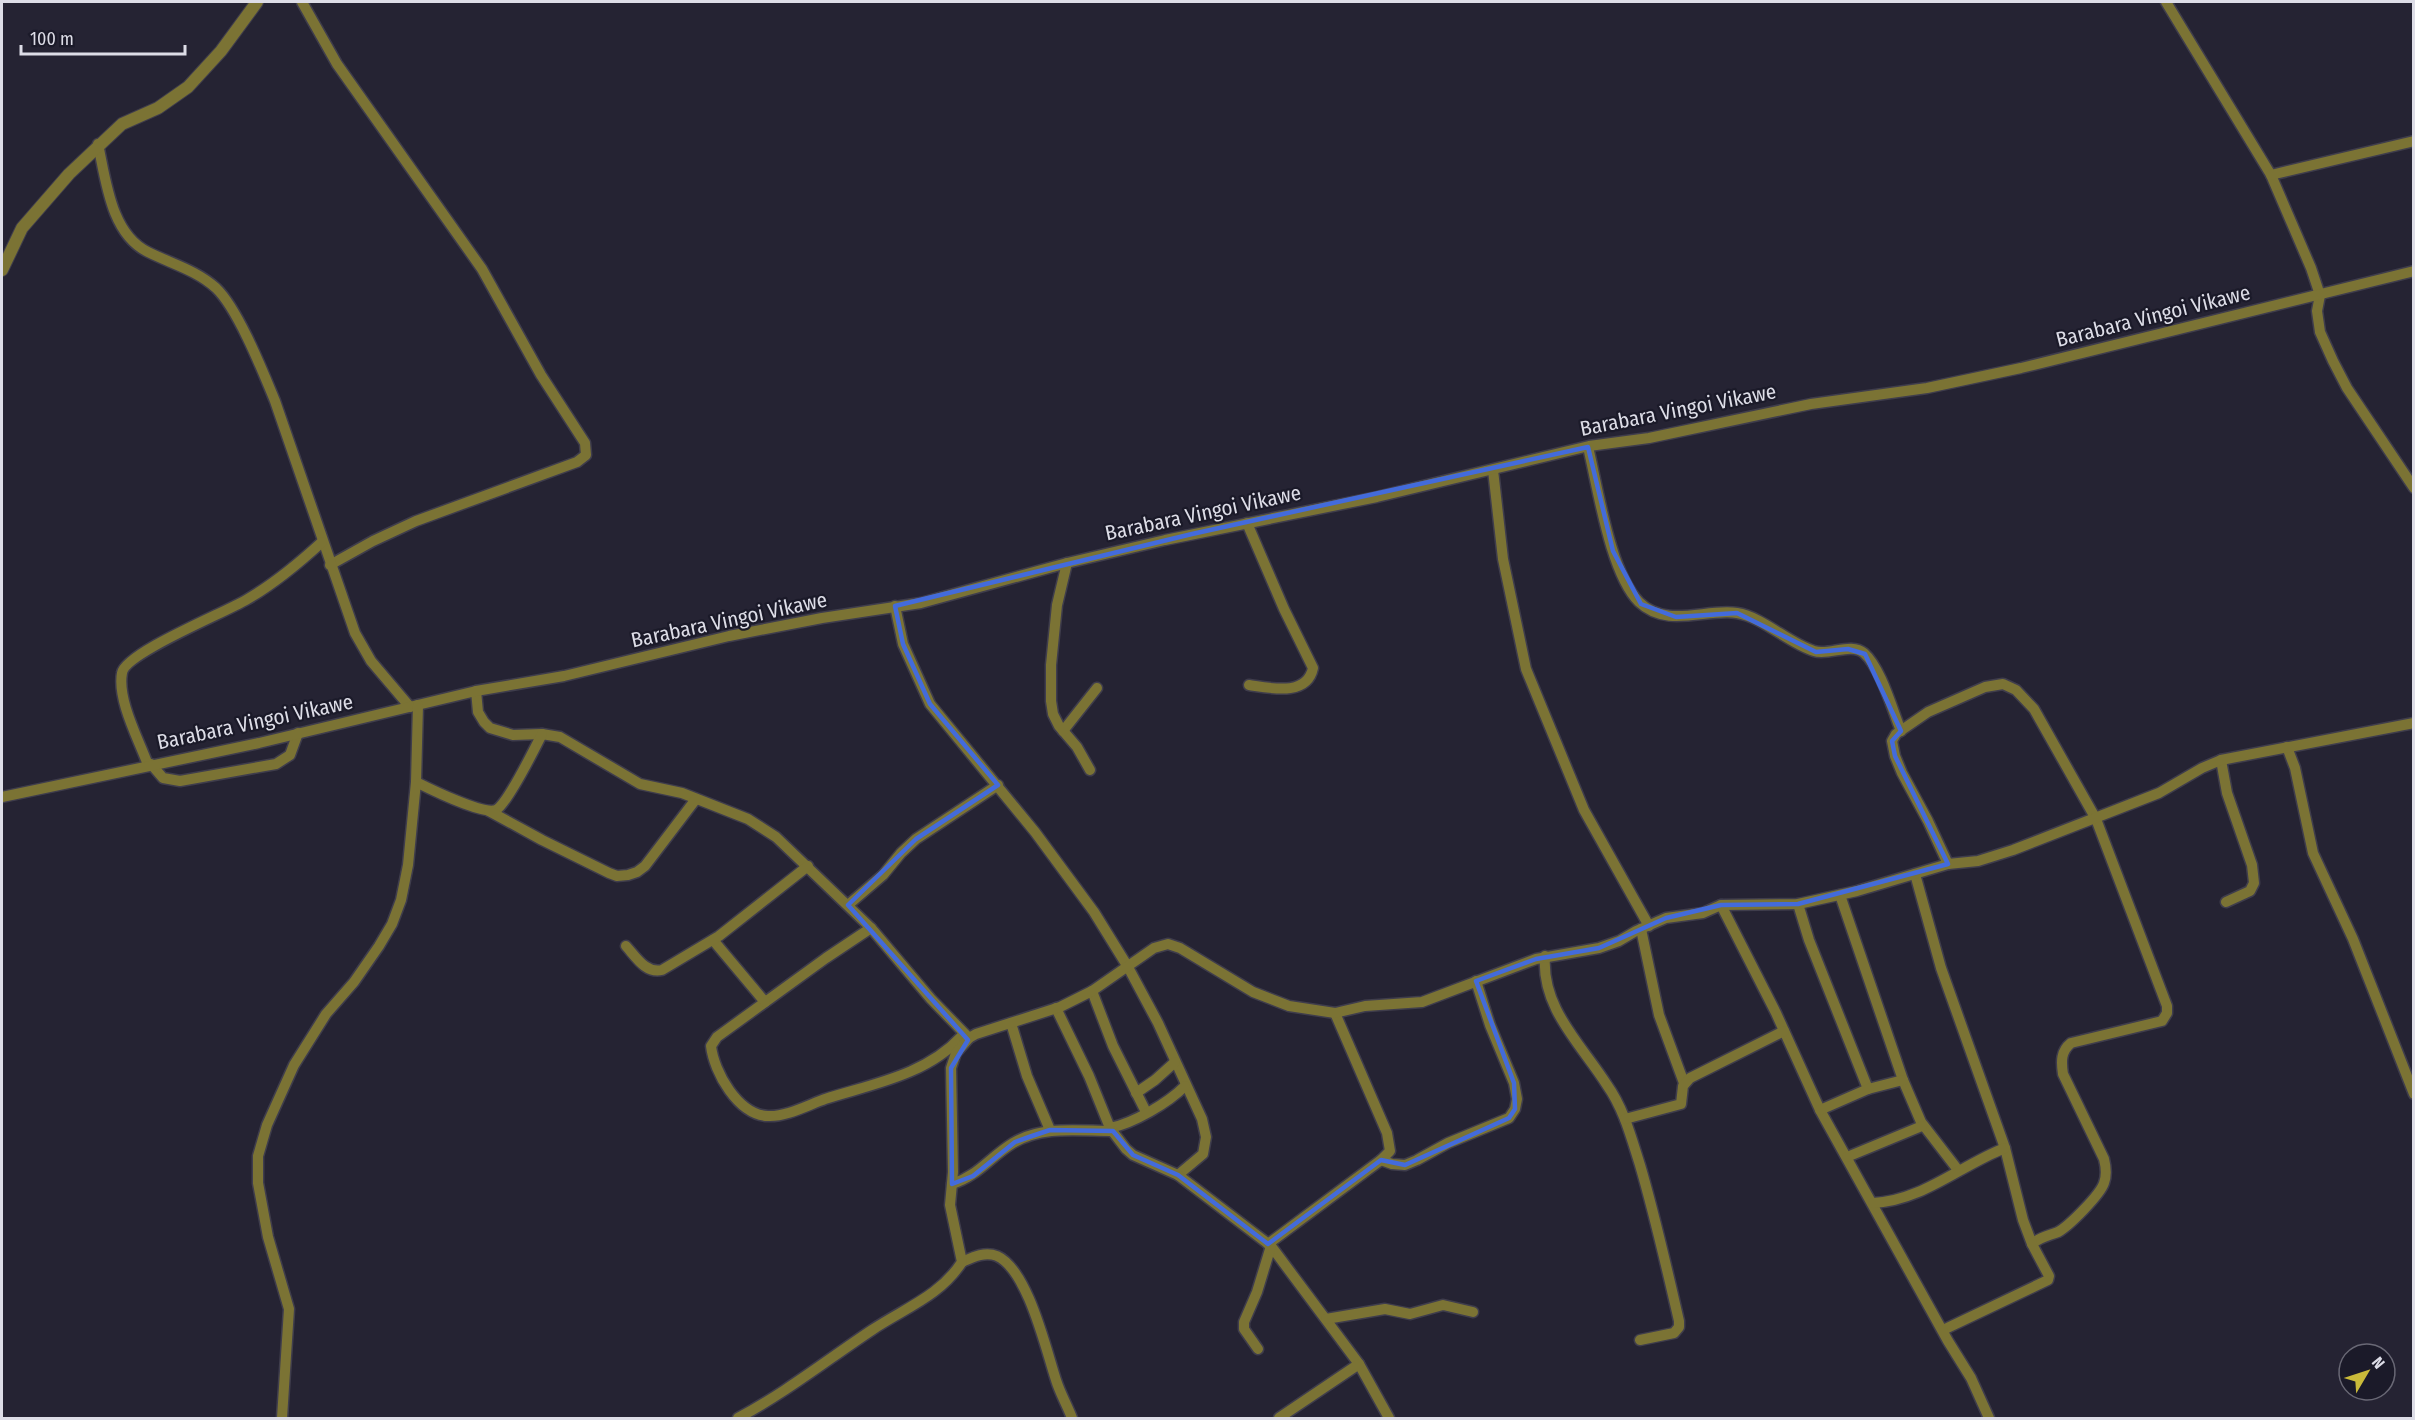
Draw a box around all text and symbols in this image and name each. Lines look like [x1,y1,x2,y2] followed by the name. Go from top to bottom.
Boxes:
[21,18,184,56] scale bar
[30,28,74,50] text: 100 m
[2053,279,2253,353] street label: Barabara Vingoi Vikawe
[1578,378,1778,442] street label: Barabara Vingoi Vikawe
[1103,480,1303,546] street label: Barabara Vingoi Vikawe
[629,587,829,653] street label: Barabara Vingoi Vikawe
[155,689,355,755] street label: Barabara Vingoi Vikawe
[2337,1342,2397,1402] north arrow
[2368,1353,2389,1373] text: N

